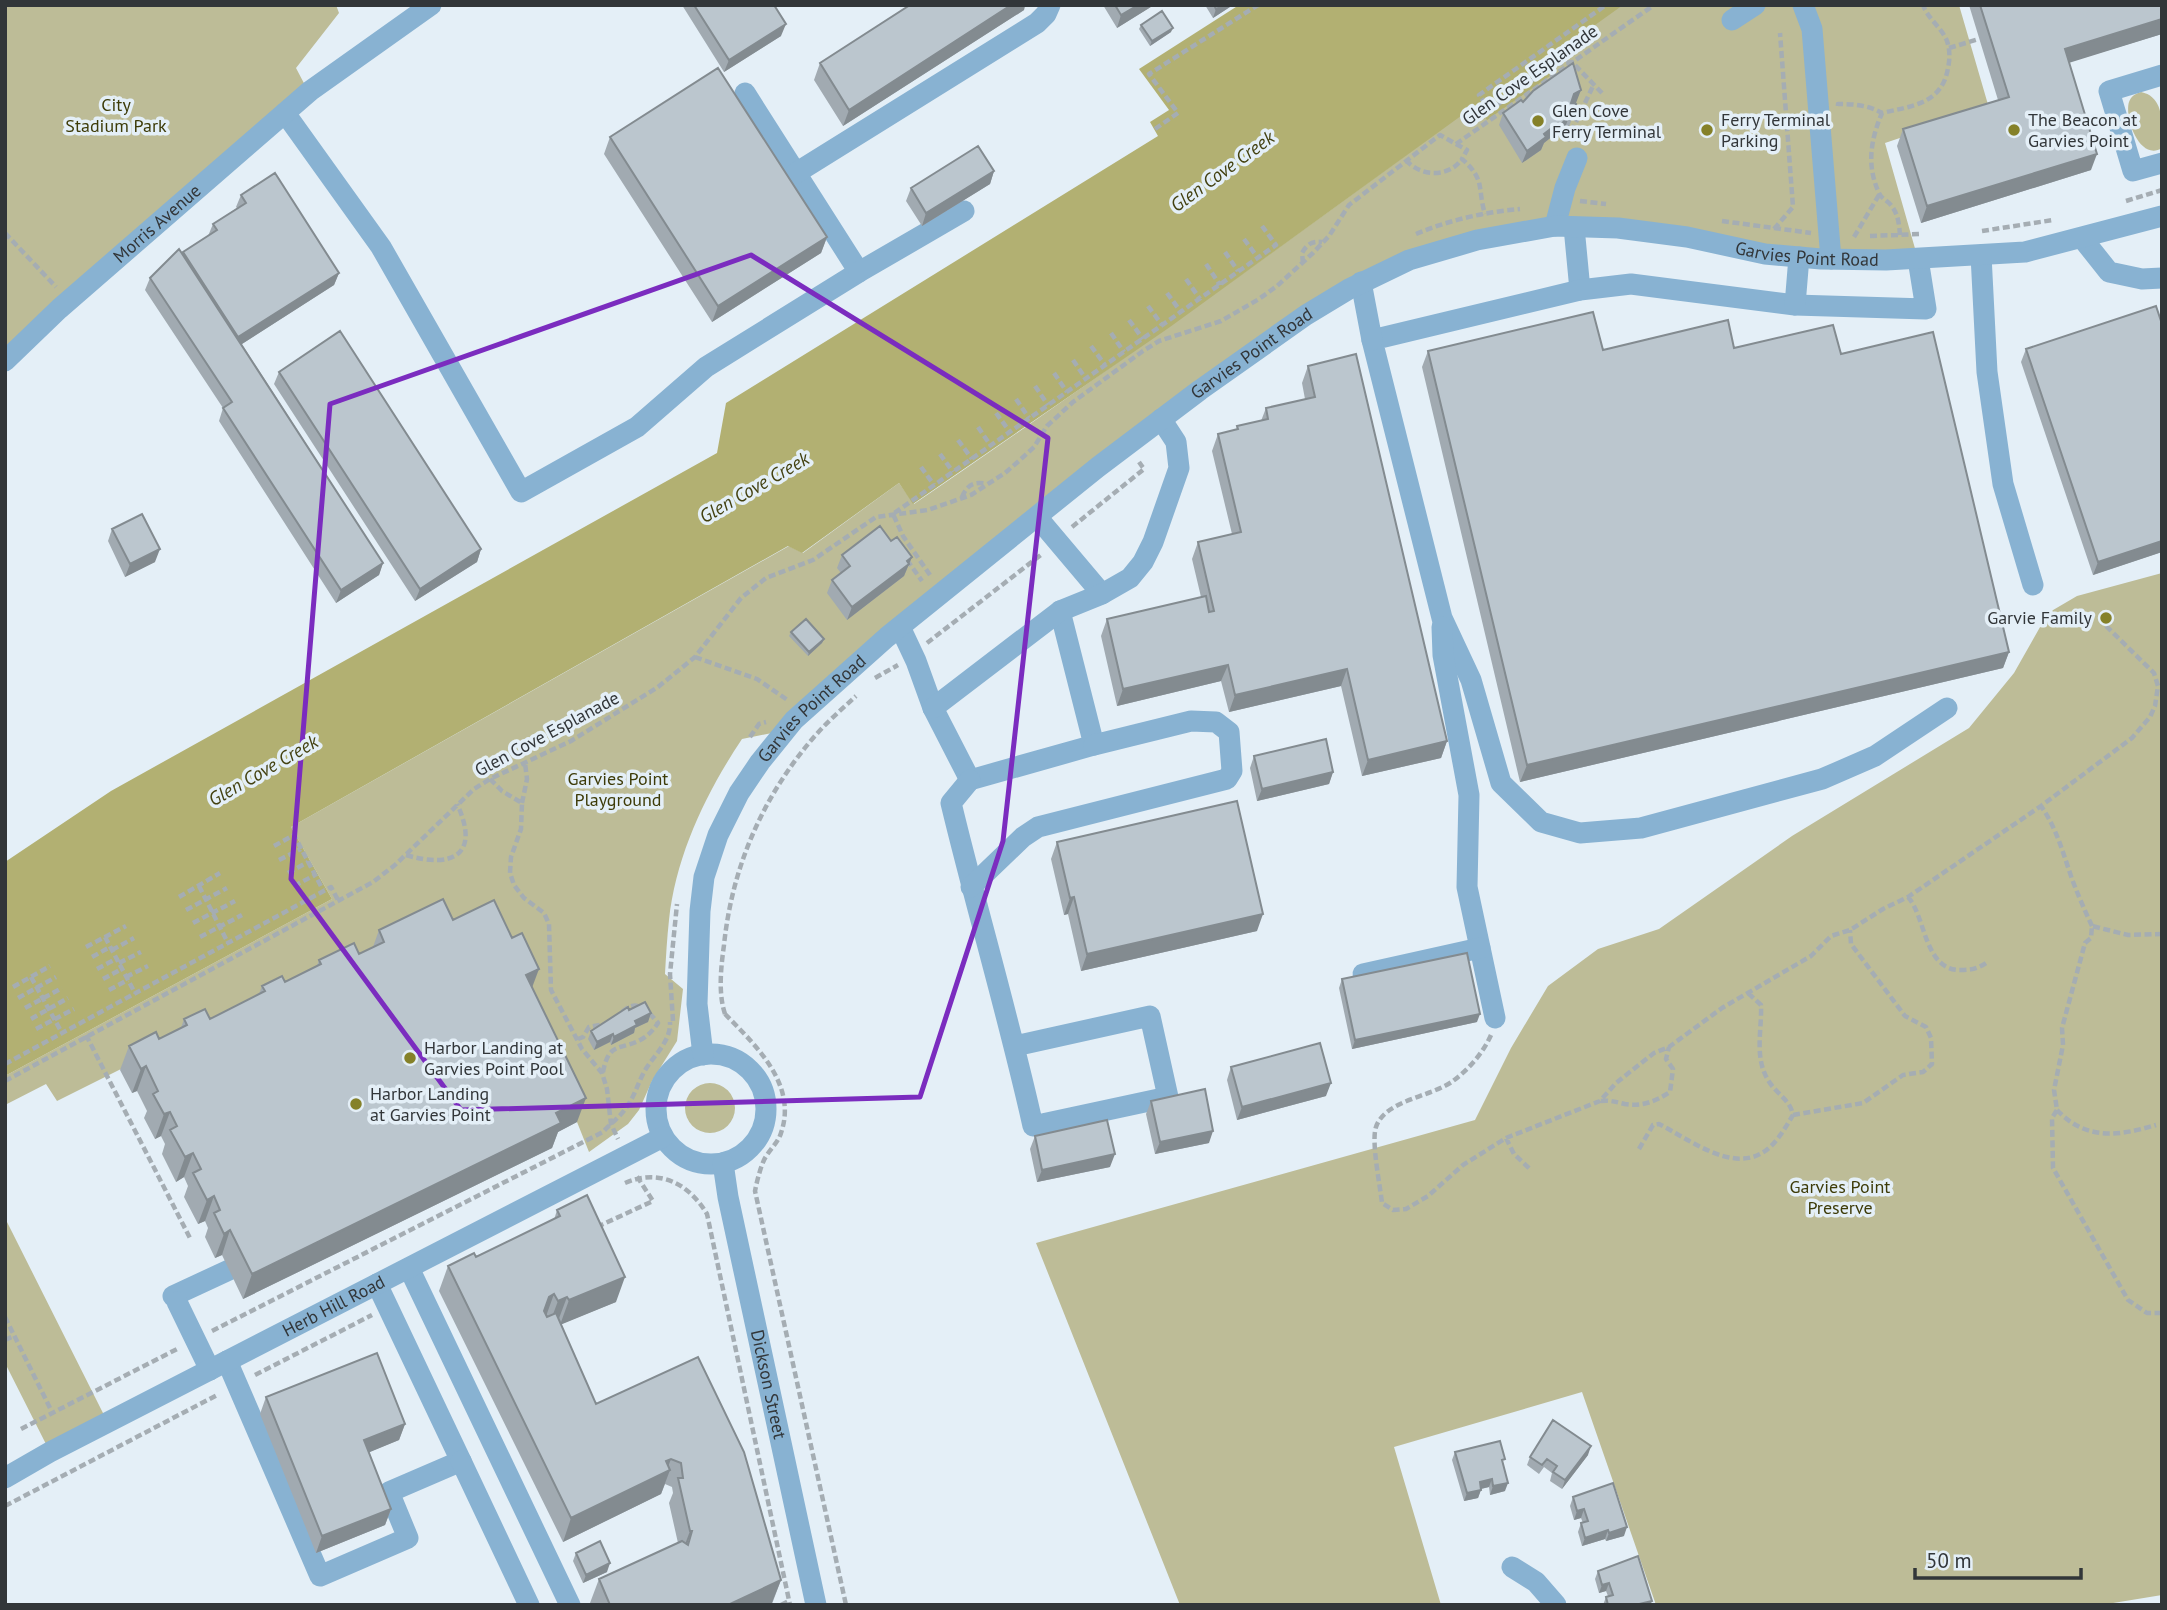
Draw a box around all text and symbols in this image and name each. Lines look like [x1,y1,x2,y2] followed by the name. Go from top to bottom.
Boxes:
[1457,19,1602,130] street label: Glen Cove Esplanade
[65,93,167,137] park label: City Stadium Park
[1552,99,1662,143] place label: Glen Cove Ferry Terminal
[1721,108,1831,152] place label: Ferry Terminal Parking
[2028,108,2137,152] place label: The Beacon at Garvies Point
[1530,113,1546,129] marker: Glen Cove Ferry Terminal
[1699,122,1715,138] marker: Ferry Terminal Parking
[2006,122,2022,138] marker: The Beacon at Garvies Point
[1165,124,1280,217] water label: Glen Cove Creek
[108,179,206,268] street label: Morris Avenue
[1733,236,1879,271] street label: Garvies Point Road
[1186,302,1316,404] street label: Garvies Point Road
[695,445,814,528] water label: Glen Cove Creek
[1987,606,2093,629] place label: Garvie Family
[2098,610,2114,626] marker: Garvie Family
[752,649,870,767] street label: Garvies Point Road
[471,686,623,781] street label: Glen Cove Esplanade
[204,728,323,811] water label: Glen Cove Creek
[568,767,668,811] park label: Garvies Point Playground
[424,1036,564,1080] place label: Harbor Landing at Garvies Point Pool
[402,1050,418,1066] marker: Harbor Landing at Garvies Point Pool
[370,1082,491,1126] place label: Harbor Landing at Garvies Point
[348,1096,364,1112] marker: Harbor Landing at Garvies Point
[1790,1175,1890,1219] park label: Garvies Point Preserve
[278,1270,389,1342] street label: Herb Hill Road
[746,1327,792,1441] street label: Dickson Street
[1915,1536,2081,1580] scale bar
[1926,1547,1972,1574] text: 50 m

